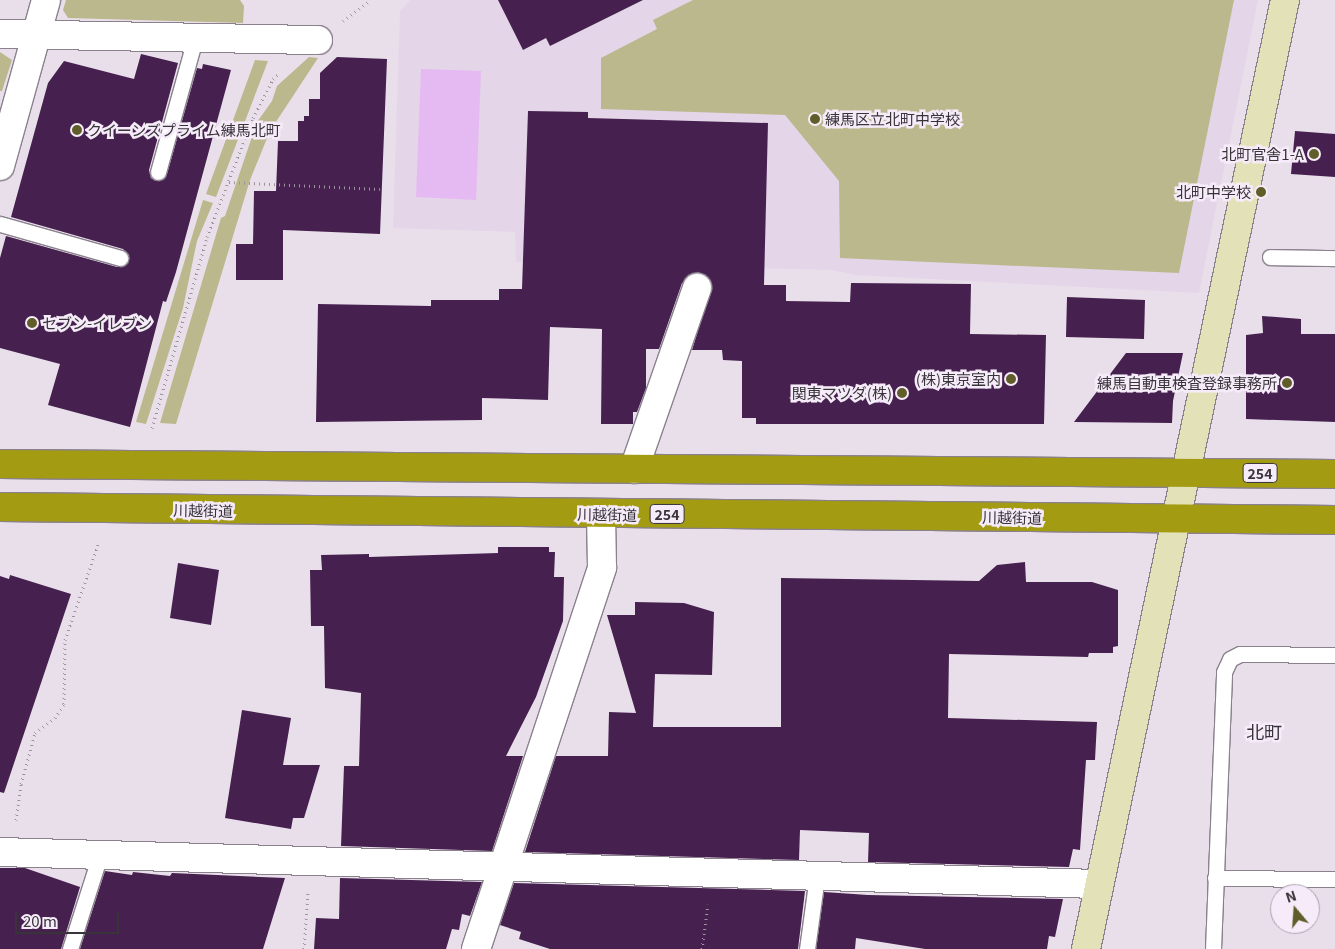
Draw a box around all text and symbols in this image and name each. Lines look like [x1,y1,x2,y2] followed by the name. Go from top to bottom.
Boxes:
[825,110,960,128] place label: 練馬区立北町中学校
[809,113,821,125] marker: 練馬区立北町中学校
[87,121,282,139] place label: クイーンズプライム練馬北町
[71,124,83,136] marker: クイーンズプライム練馬北町
[1221,145,1304,163] place label: 北町官舎1-A
[1308,148,1320,160] marker: 北町官舎1-A
[1176,183,1251,201] place label: 北町中学校
[1255,186,1267,198] marker: 北町中学校
[42,314,152,332] place label: セブン-イレブン
[26,317,38,329] marker: セブン-イレブン
[916,370,1001,388] place label: (株)東京室内
[1005,373,1017,385] marker: (株)東京室内
[1097,374,1277,392] place label: 練馬自動車検査登録事務所
[1281,377,1293,389] marker: 練馬自動車検査登録事務所
[792,384,892,402] place label: 関東マツダ(株)
[896,387,908,399] marker: 関東マツダ(株)
[1242,462,1278,484] road number: 254
[173,500,233,520] street label: 川越街道
[650,502,684,526] road number: 254
[577,504,637,524] street label: 川越街道
[982,507,1042,527] street label: 川越街道
[1246,720,1282,742] district label: 北町
[1270,884,1320,934] north arrow
[1283,885,1299,907] text: N
[18,902,121,934] scale bar
[23,910,57,931] text: 20 m

